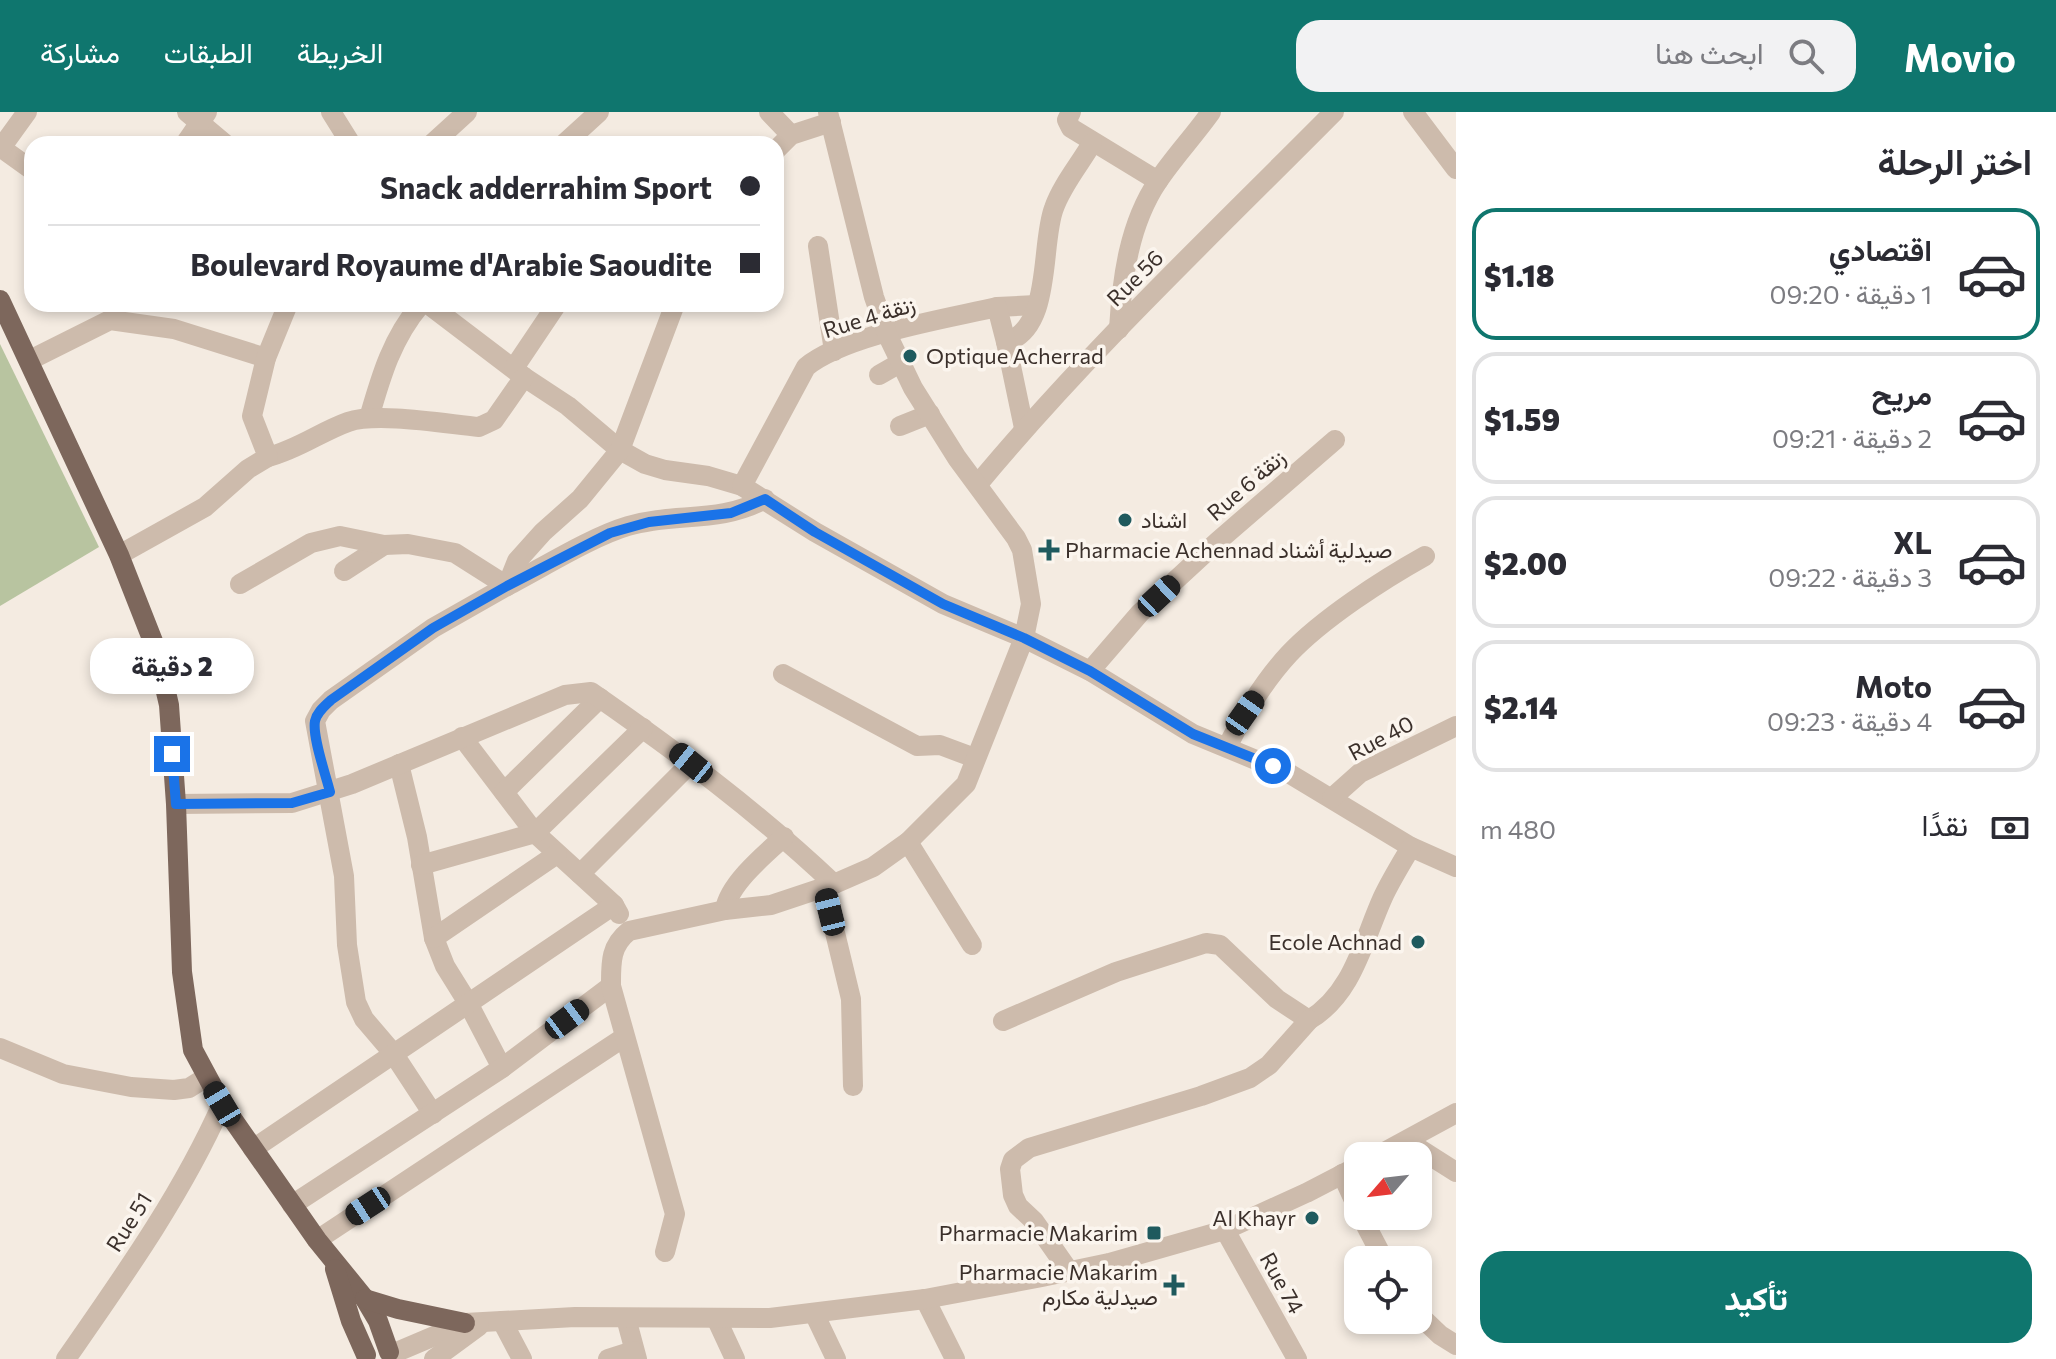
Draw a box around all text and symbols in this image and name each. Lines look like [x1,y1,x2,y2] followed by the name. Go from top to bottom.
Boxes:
[1296,20,1856,92] search box
[1655,33,1764,70] text: ابحث هنا
[1904,33,2016,80] text: Movio
[1784,34,1828,78] icon: search
[40,35,120,69] text: مشاركة
[164,35,253,69] text: الطبقات
[297,35,383,69] text: الخريطة
[1877,138,2032,182] text: اختر الرحلة
[380,168,712,205] text: Snack adderrahim Sport
[1829,230,1932,267] text: اقتصادي
[1956,238,2028,310] icon: car
[1101,244,1168,311] street label: Rue 56
[190,245,712,282] text: Boulevard Royaume d'Arabie Saoudite
[1484,256,1554,293] text: $1.18
[1769,278,1932,309] text: 1 دقيقة · 09:20
[820,290,918,344] street label: Rue 4 زنقة
[926,342,1104,369] place label: Optique Acherrad
[901,347,919,365] marker: Optique Acherrad
[1872,374,1932,411] text: مريح
[1956,382,2028,454] icon: car
[1484,400,1560,437] text: $1.59
[1772,422,1932,453] text: 2 دقيقة · 09:21
[1201,443,1291,527] street label: Rue 6 زنقة
[1141,506,1187,533] place label: اشناد
[1116,511,1134,529] marker: اشناد
[1893,523,1932,560] text: XL
[1956,526,2028,598] icon: car
[1065,536,1392,563] place label: Pharmacie Achennad صيدلية أشناد
[1040,541,1058,559] marker: Pharmacie Achennad صيدلية أشناد
[1484,544,1567,581] text: $2.00
[1768,561,1932,592] text: 3 دقيقة · 09:22
[1133,571,1185,621] car
[90,638,254,694] callout: 2 دقيقة
[131,650,213,681] text: 2 دقيقة
[1855,667,1932,704] text: Moto
[1956,670,2028,742] icon: car
[1221,686,1269,740] car
[1484,688,1558,725] text: $2.14
[1767,705,1932,736] text: 4 دقيقة · 09:23
[1343,709,1418,766] street label: Rue 40
[154,736,190,772] route end
[665,739,717,787] car
[1255,748,1291,784] route start
[1922,805,1968,842] text: نقدًا
[1988,806,2032,850] icon: cash
[1480,813,1556,844] text: 480 m
[813,886,847,938] car
[1269,928,1402,955] place label: Ecole Achnad
[1409,933,1427,951] marker: Ecole Achnad
[541,995,593,1043] car
[199,1077,245,1131] car
[1344,1142,1432,1230] north arrow
[1344,1142,1432,1334] map controls
[341,1183,395,1229] car
[100,1187,157,1256] street label: Rue 51
[1212,1204,1296,1231] place label: Al Khayr
[1303,1209,1321,1227] marker: Al Khayr
[939,1219,1138,1246] place label: Pharmacie Makarim
[1145,1224,1163,1242] marker: Pharmacie Makarim
[1344,1246,1432,1334] button: locate
[1255,1247,1310,1318] street label: Rue 74
[1480,1251,2032,1343] button: تأكيد
[959,1258,1158,1312] place label: Pharmacie Makarim صيدلية مكارم
[1165,1276,1183,1294] marker: Pharmacie Makarim صيدلية مكارم

